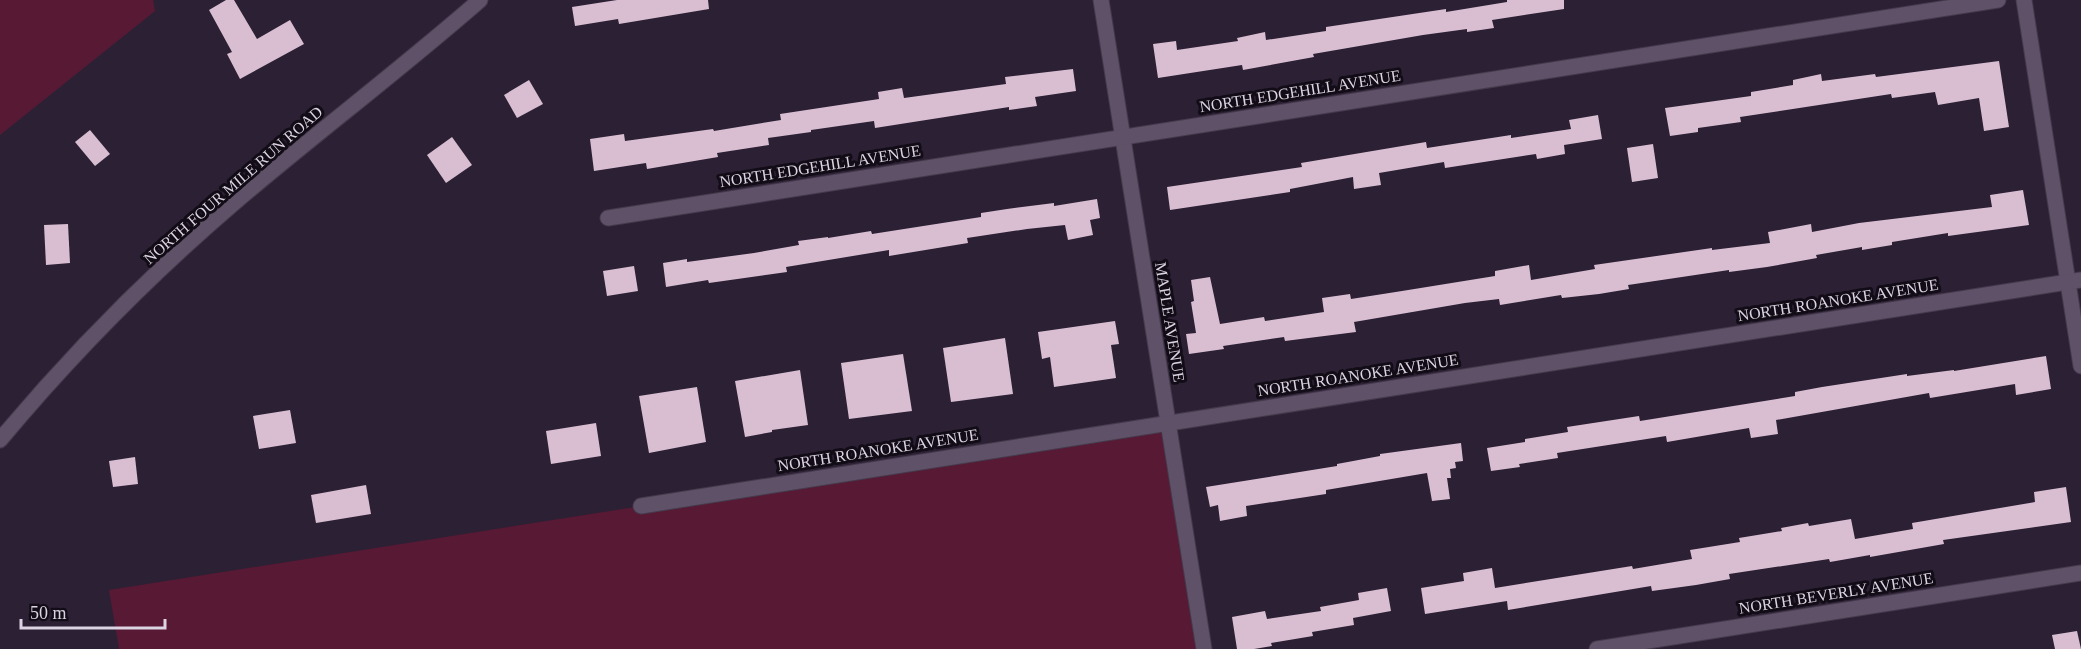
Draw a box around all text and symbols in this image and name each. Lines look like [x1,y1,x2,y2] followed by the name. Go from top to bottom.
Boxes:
[1198,67,1402,115] street label: NORTH EDGEHILL AVENUE
[140,103,326,267] street label: NORTH FOUR MILE RUN ROAD
[718,142,922,190] street label: NORTH EDGEHILL AVENUE
[1152,261,1188,383] street label: MAPLE AVENUE
[1736,276,1940,324] street label: NORTH ROANOKE AVENUE
[1256,351,1460,399] street label: NORTH ROANOKE AVENUE
[776,426,980,474] street label: NORTH ROANOKE AVENUE
[1738,569,1934,617] street label: NORTH BEVERLY AVENUE
[21,592,165,630] scale bar
[30,603,67,623] text: 50 m

